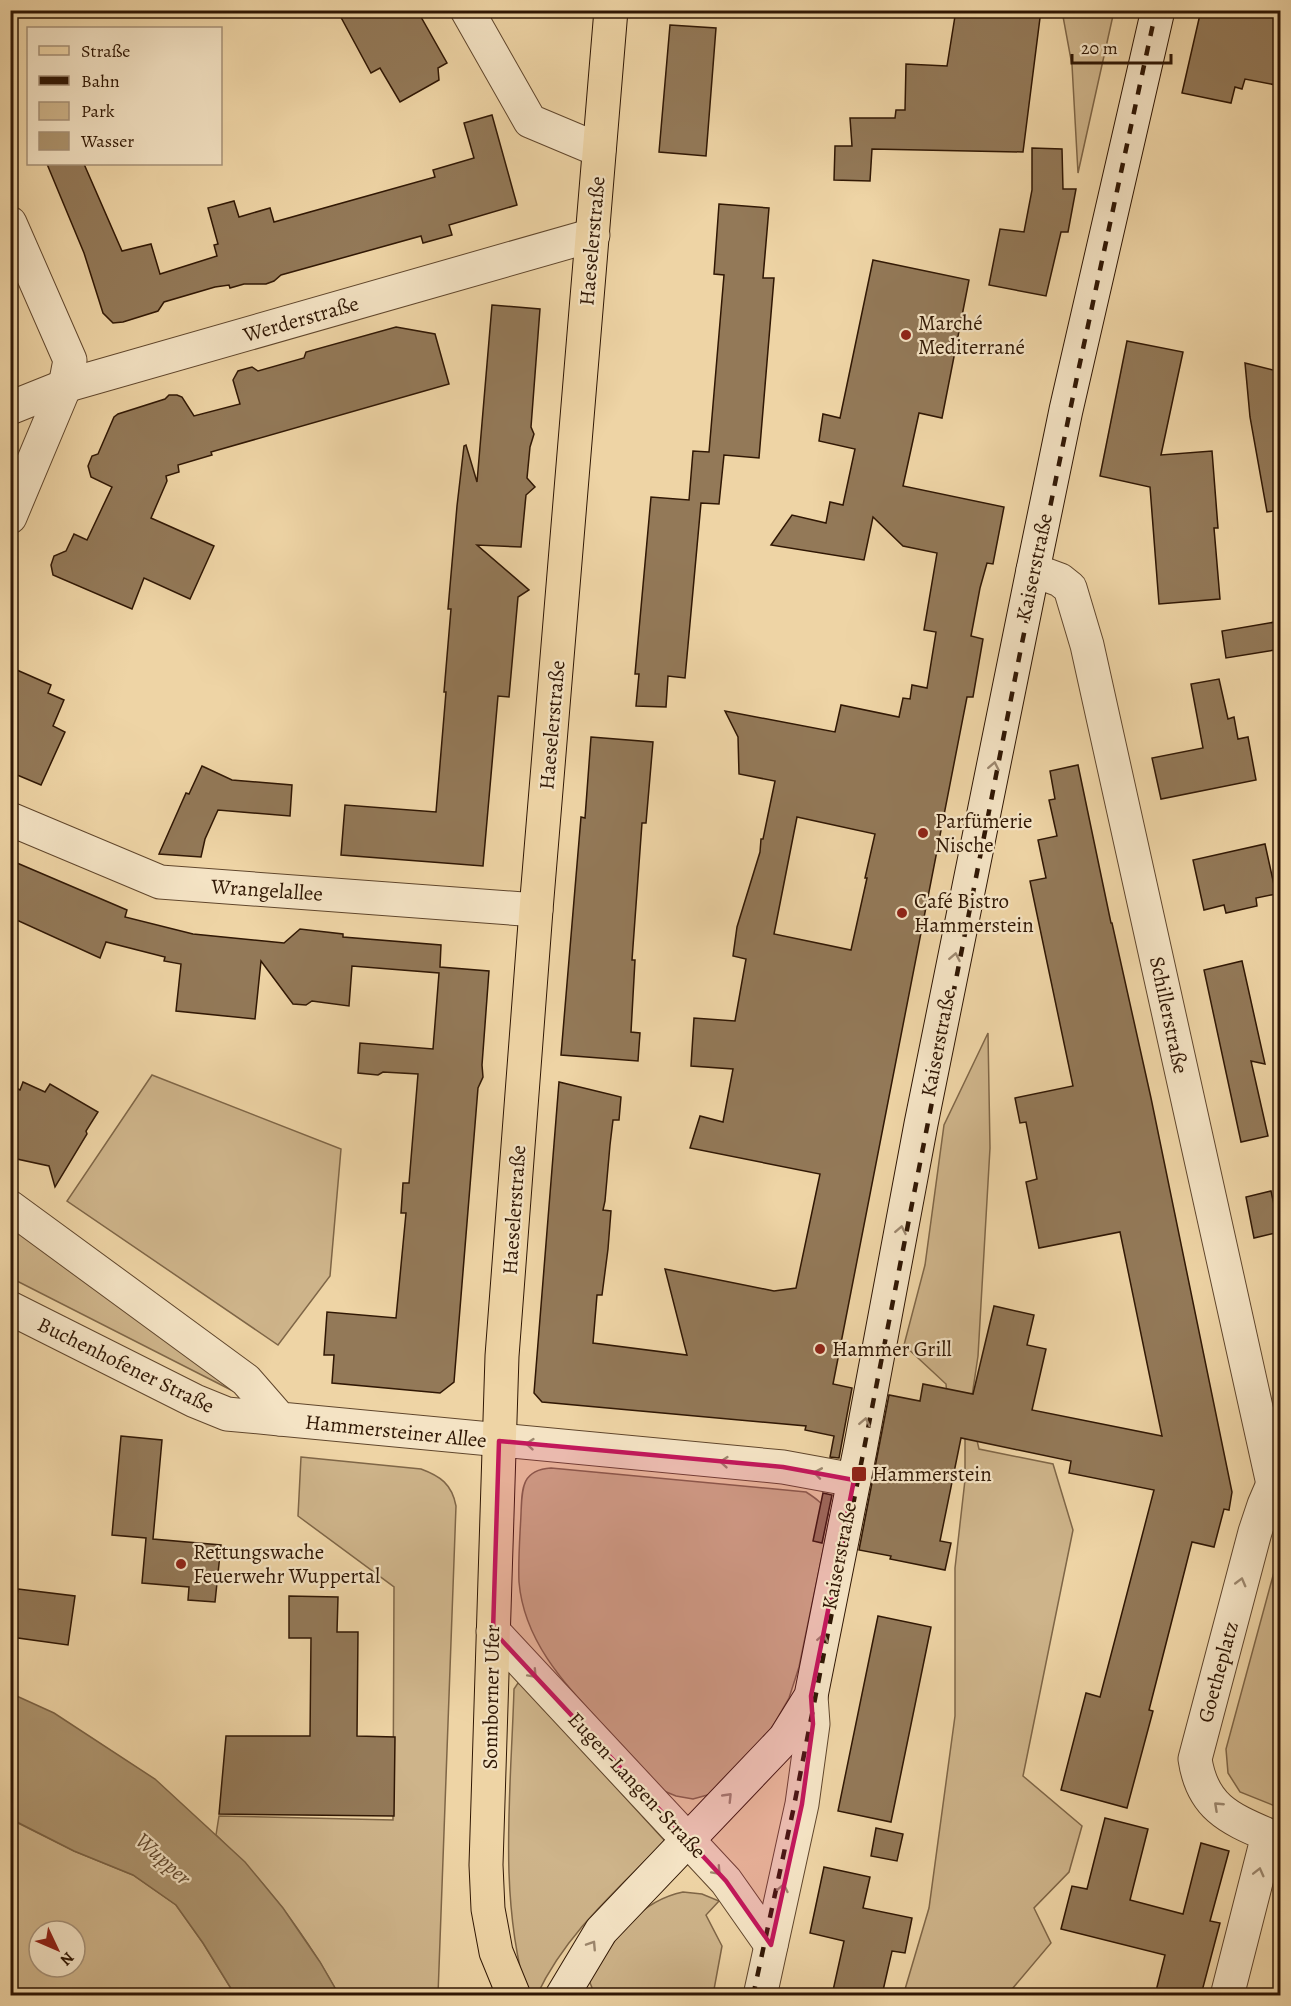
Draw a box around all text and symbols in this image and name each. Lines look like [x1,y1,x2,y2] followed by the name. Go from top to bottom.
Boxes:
[27,27,222,165] legend
[1072,27,1171,65] scale bar
[1081,36,1118,60] text: 20 m
[81,39,130,63] text: Straße
[81,69,120,93] text: Bahn
[81,99,115,123] text: Park
[80,129,134,153] text: Wasser
[572,175,612,307] street label: Haeselerstraße
[239,289,362,349] street label: Werderstraße
[918,309,1025,361] place label: Marché Mediterrané
[899,328,913,342] marker: Marché Mediterrané
[1009,511,1059,623] street label: Kaiserstraße
[532,659,572,791] street label: Haeselerstraße
[986,761,999,771] one-way arrow
[935,807,1033,859] place label: Parfümerie Nische
[916,826,930,840] marker: Parfümerie Nische
[209,872,324,908] street label: Wrangelallee
[914,887,1034,939] place label: Café Bistro Hammerstein
[895,906,909,920] marker: Café Bistro Hammerstein
[948,952,961,962] one-way arrow
[1143,954,1195,1076] street label: Schillerstraße
[914,987,962,1099] street label: Kaiserstraße
[496,1144,532,1276] street label: Haeselerstraße
[894,1226,907,1236] one-way arrow
[33,1310,219,1420] street label: Buchenhofener Straße
[832,1335,952,1363] place label: Hammer Grill
[813,1342,827,1356] marker: Hammer Grill
[304,1408,488,1454] street label: Hammersteiner Allee
[858,1417,871,1427] one-way arrow
[526,1438,535,1451] one-way arrow
[720,1456,729,1469] one-way arrow
[872,1460,992,1488] place label: Hammerstein
[850,1465,868,1483] marker: Hammerstein
[814,1467,824,1480] one-way arrow
[815,1500,863,1612] street label: Kaiserstraße
[193,1538,380,1590] place label: Rettungswache Feuerwehr Wuppertal
[174,1557,188,1571] marker: Rettungswache Feuerwehr Wuppertal
[1234,1578,1247,1588] one-way arrow
[1191,1618,1245,1726] street label: Goetheplatz
[476,1624,506,1770] street label: Sonnborner Ufer
[816,1634,829,1644] one-way arrow
[526,1668,537,1678] one-way arrow
[562,1706,712,1864] street label: Eugen-Langen-Straße
[721,1794,732,1805] one-way arrow
[1215,1802,1225,1813] one-way arrow
[129,1826,198,1893] water label: Wupper
[710,1864,721,1875] one-way arrow
[1252,1867,1265,1877] one-way arrow
[776,1884,789,1894] one-way arrow
[27,1919,87,1979] north arrow
[584,1941,596,1951] one-way arrow
[55,1947,79,1971] text: N

